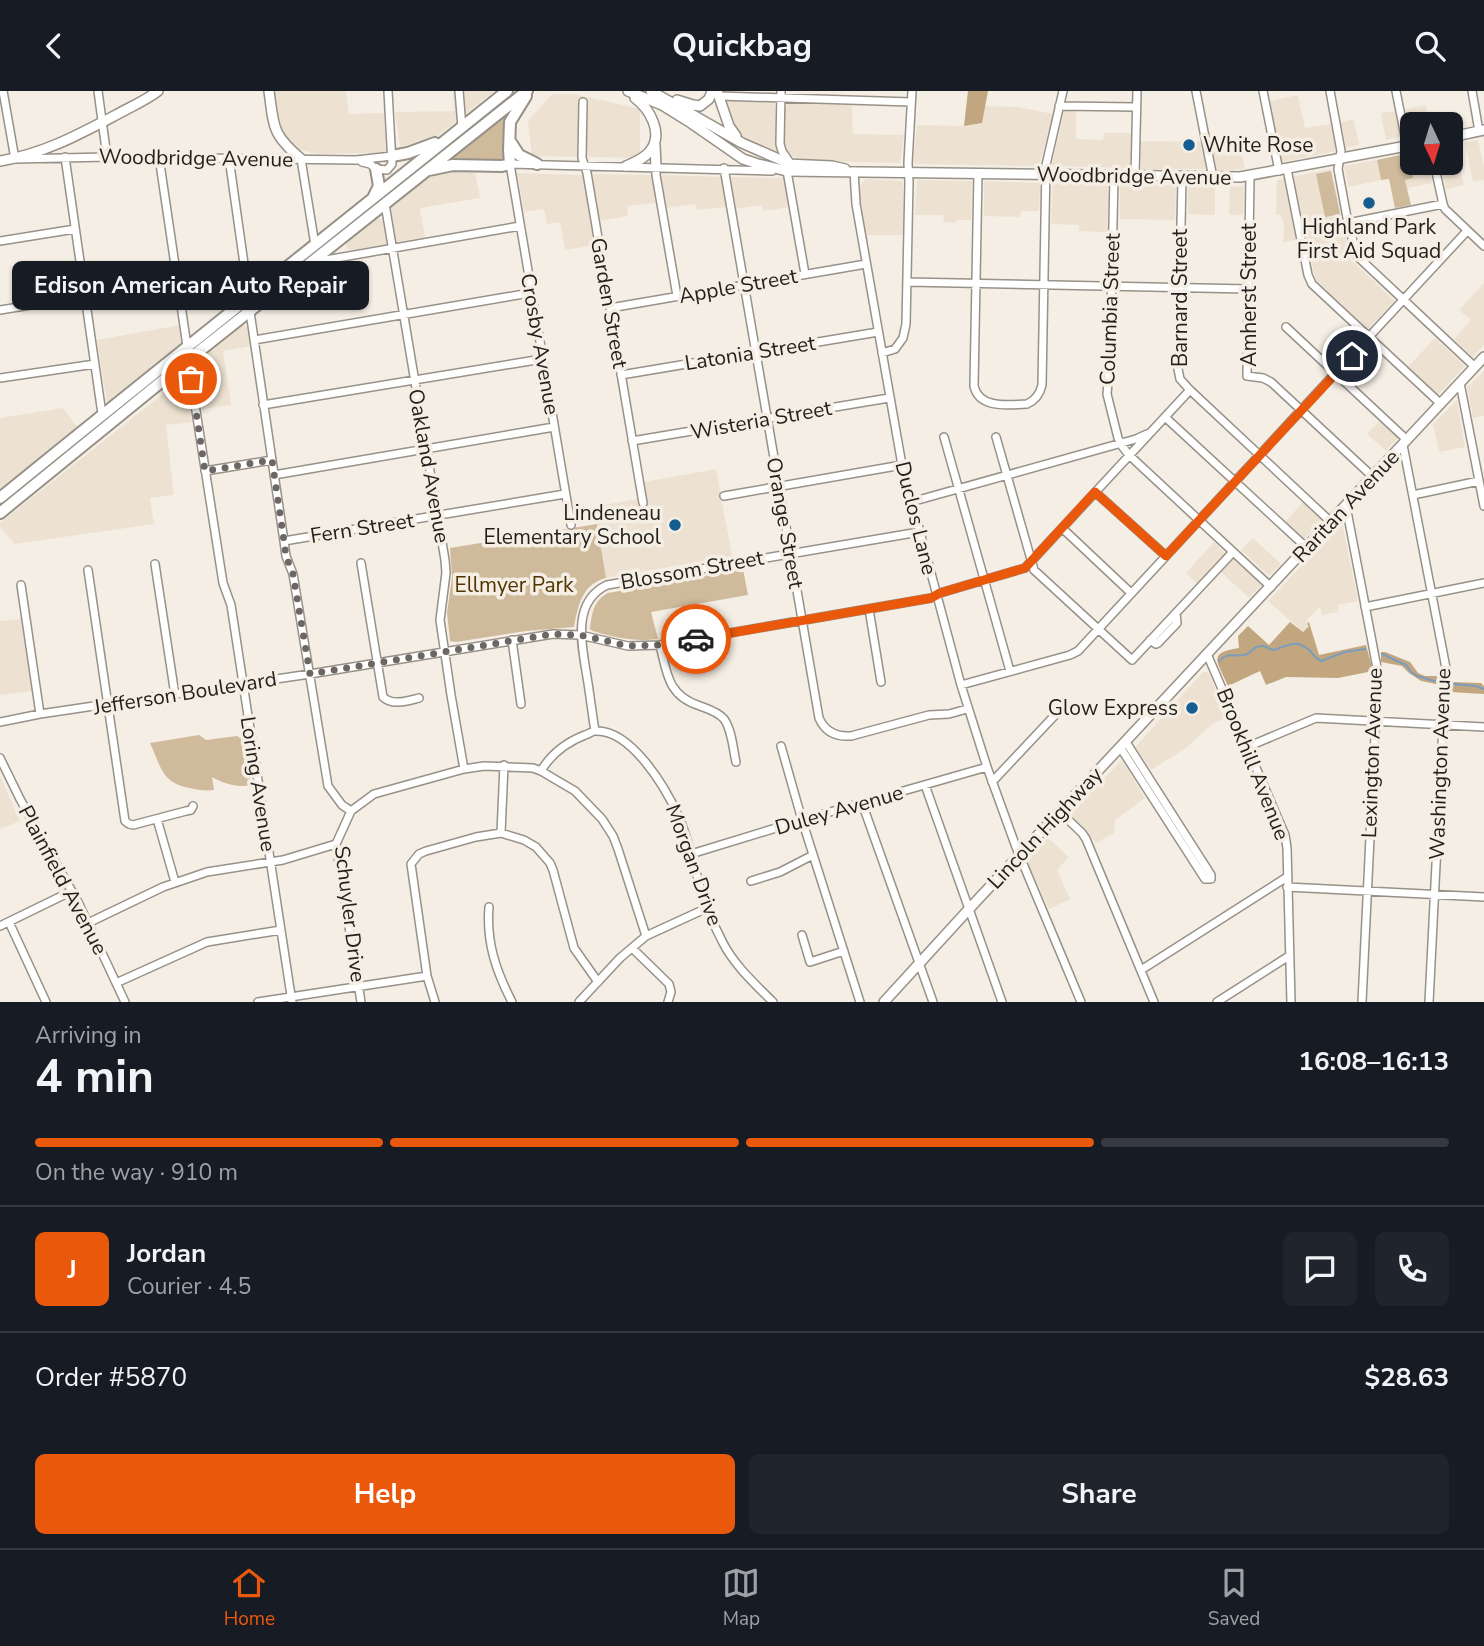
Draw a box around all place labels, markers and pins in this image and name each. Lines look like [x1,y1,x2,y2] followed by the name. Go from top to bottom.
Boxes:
[1203,131,1314,159] place label: White Rose
[1181,137,1197,153] marker: White Rose
[1361,195,1377,211] marker: Highland Park First Aid Squad
[1297,213,1441,265] place label: Highland Park First Aid Squad
[12,260,370,309] callout: Edison American Auto Repair
[1322,326,1382,386] pin
[161,349,221,409] pin
[483,499,662,551] place label: Lindeneau Elementary School
[667,517,683,533] marker: Lindeneau Elementary School
[1048,694,1178,722] place label: Glow Express
[1184,700,1200,716] marker: Glow Express

